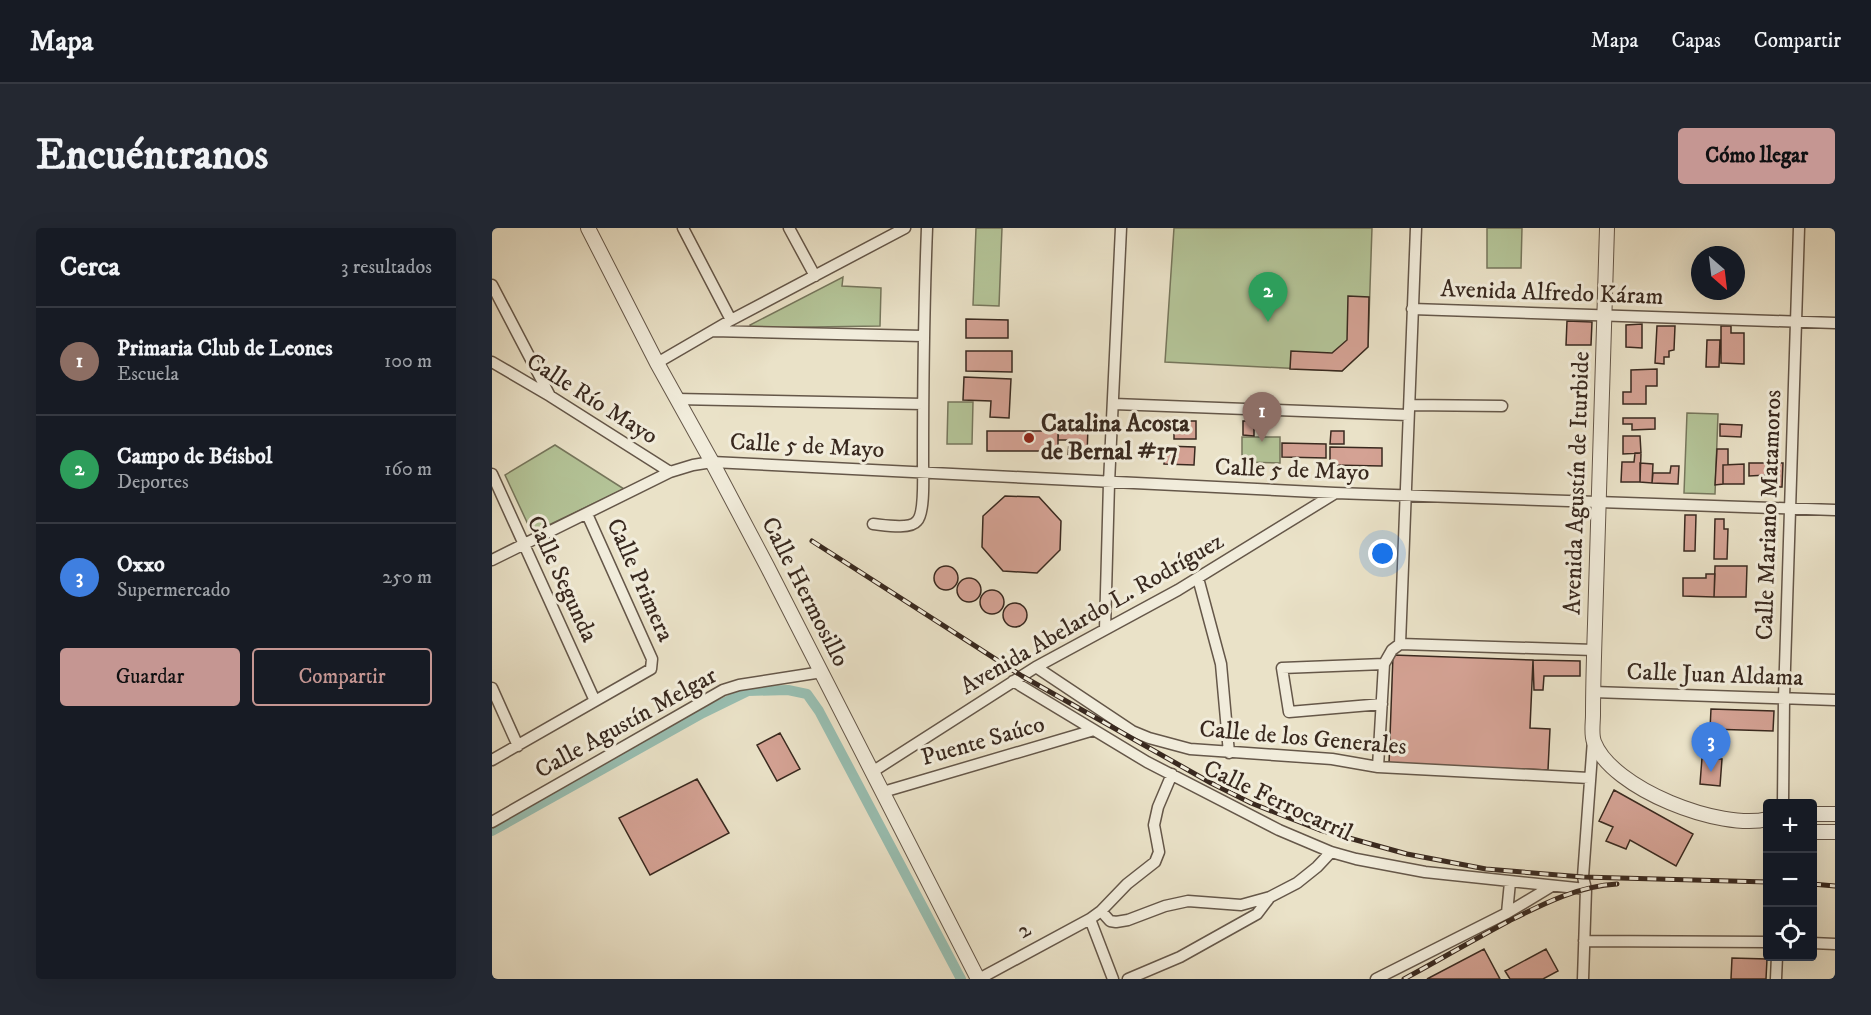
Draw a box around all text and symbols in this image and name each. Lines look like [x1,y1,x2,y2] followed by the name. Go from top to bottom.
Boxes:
[30,24,93,59] text: Mapa
[1591,28,1638,54] text: Mapa
[1671,28,1721,54] text: Capas
[1754,28,1841,54] text: Compartir
[1678,128,1835,184] button: Cómo llegar
[36,130,268,182] text: Encuéntranos
[1691,246,1745,300] north arrow
[60,251,120,284] text: Cerca
[341,255,432,280] text: 3 resultados
[1248,272,1288,322] pin: 2
[1440,274,1664,312] street label: Avenida Alfredo Káram
[117,335,333,362] text: Primaria Club de Leones
[521,347,663,451] street label: Calle Río Mayo
[76,349,83,374] text: 1
[384,349,432,374] text: 100 m
[1557,351,1597,615] street label: Avenida Agustín de Iturbide
[117,362,179,387] text: Escuela
[1750,389,1788,641] street label: Calle Mariano Matamoros
[1242,392,1282,442] pin: 1
[1041,409,1190,467] place label: Catalina Acosta de Bernal #17
[729,427,885,465] street label: Calle 5 de Mayo
[1022,431,1036,445] marker: Catalina Acosta de Bernal #17
[117,443,272,470] text: Campo de Béisbol
[1214,452,1370,488] street label: Calle 5 de Mayo
[75,457,84,482] text: 2
[384,457,432,482] text: 160 m
[117,470,189,495] text: Deportes
[520,511,605,648] street label: Calle Segunda
[754,512,856,672] street label: Calle Hermosillo
[600,514,681,647] street label: Calle Primera
[955,526,1230,702] street label: Avenida Abelardo L. Rodríguez
[1368,539,1397,568] your location
[117,551,165,578] text: Oxxo
[76,565,83,590] text: 3
[382,565,432,590] text: 250 m
[117,578,230,603] text: Supermercado
[60,648,240,706] button: Guardar
[252,648,432,706] button: Compartir
[1626,657,1805,693] street label: Calle Juan Aldama
[530,661,722,785] street label: Calle Agustín Melgar
[918,709,1048,773] street label: Puente Saúco
[1198,714,1408,762] street label: Calle de los Generales
[1692,722,1730,772] pin: 3
[1199,753,1358,849] street label: Calle Ferrocarril
[1763,799,1817,961] map controls
[1763,799,1817,853] button: +
[1763,853,1817,907] button: −
[1763,907,1817,961] button: locate
[1012,914,1036,946] street label: 2

